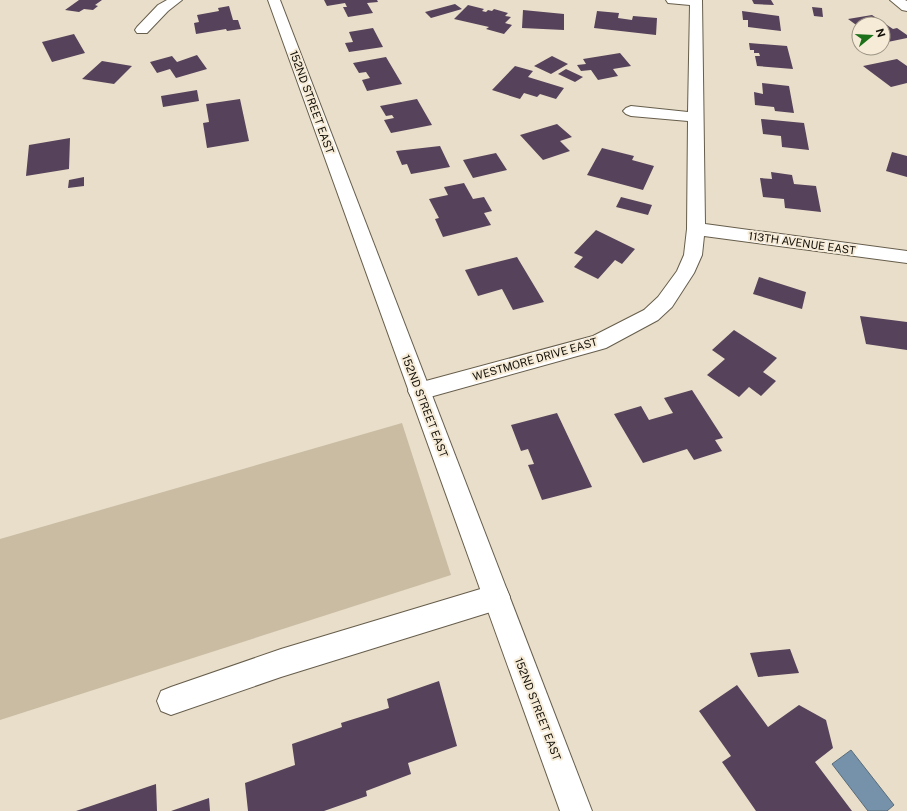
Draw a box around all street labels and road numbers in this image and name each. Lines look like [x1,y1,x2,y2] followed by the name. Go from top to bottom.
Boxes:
[288,49,336,156] street label: 152ND STREET EAST
[748,230,857,257] street label: 113TH AVENUE EAST
[471,335,599,383] street label: WESTMORE DRIVE EAST
[400,353,450,459] street label: 152ND STREET EAST
[513,656,563,762] street label: 152ND STREET EAST

